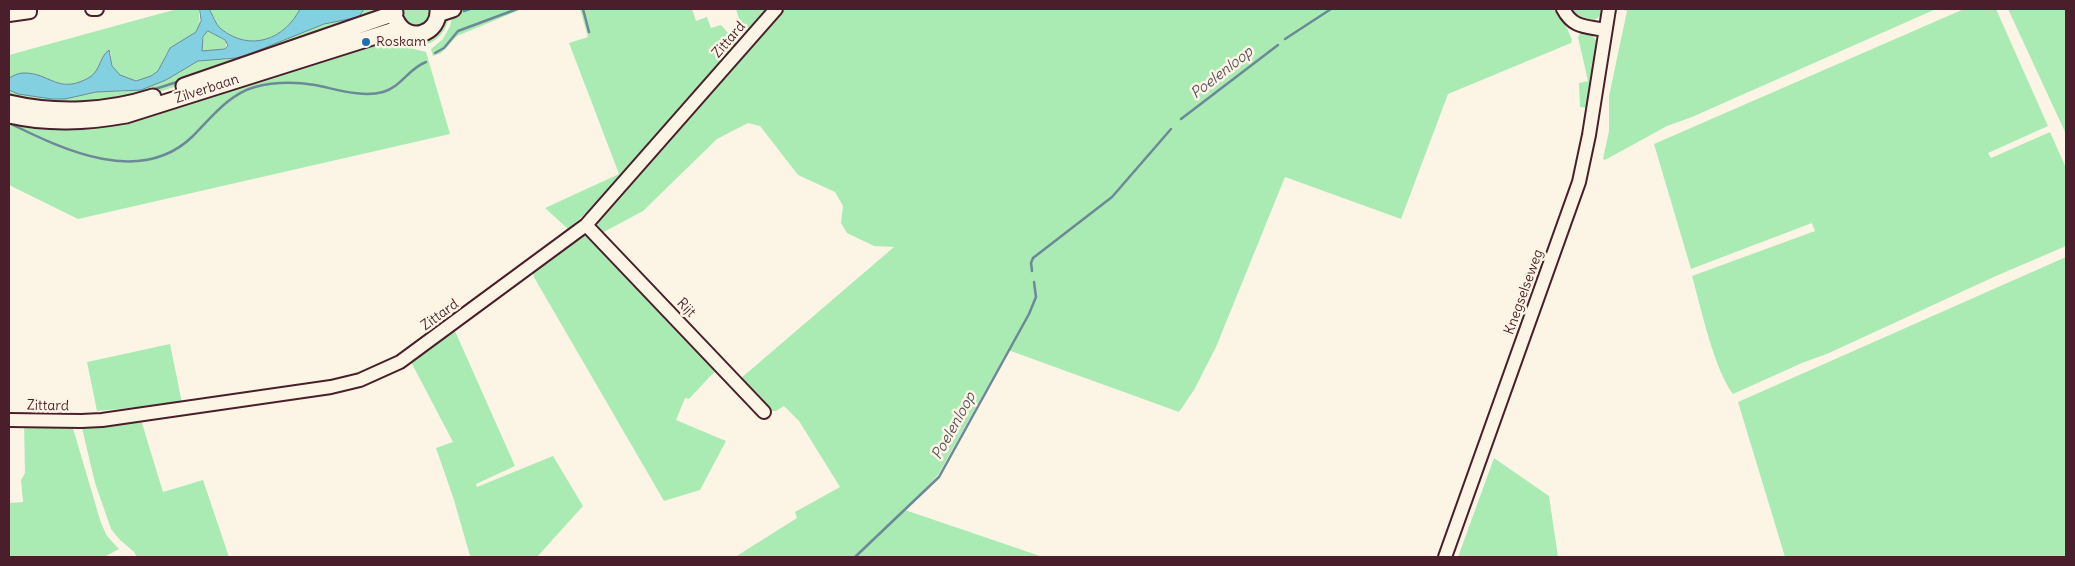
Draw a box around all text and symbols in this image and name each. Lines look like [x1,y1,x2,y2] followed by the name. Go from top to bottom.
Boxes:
[709,19,749,61] street label: Zittard
[376,34,426,50] place label: Roskam
[360,36,372,48] marker: Roskam
[1187,43,1257,103] water label: Poelenloop
[173,71,241,107] street label: Zilverbaan
[1501,247,1547,337] street label: Knegselseweg
[673,295,699,321] street label: Rijt
[418,296,462,334] street label: Zittard
[928,389,980,463] water label: Poelenloop
[27,397,69,415] street label: Zittard

